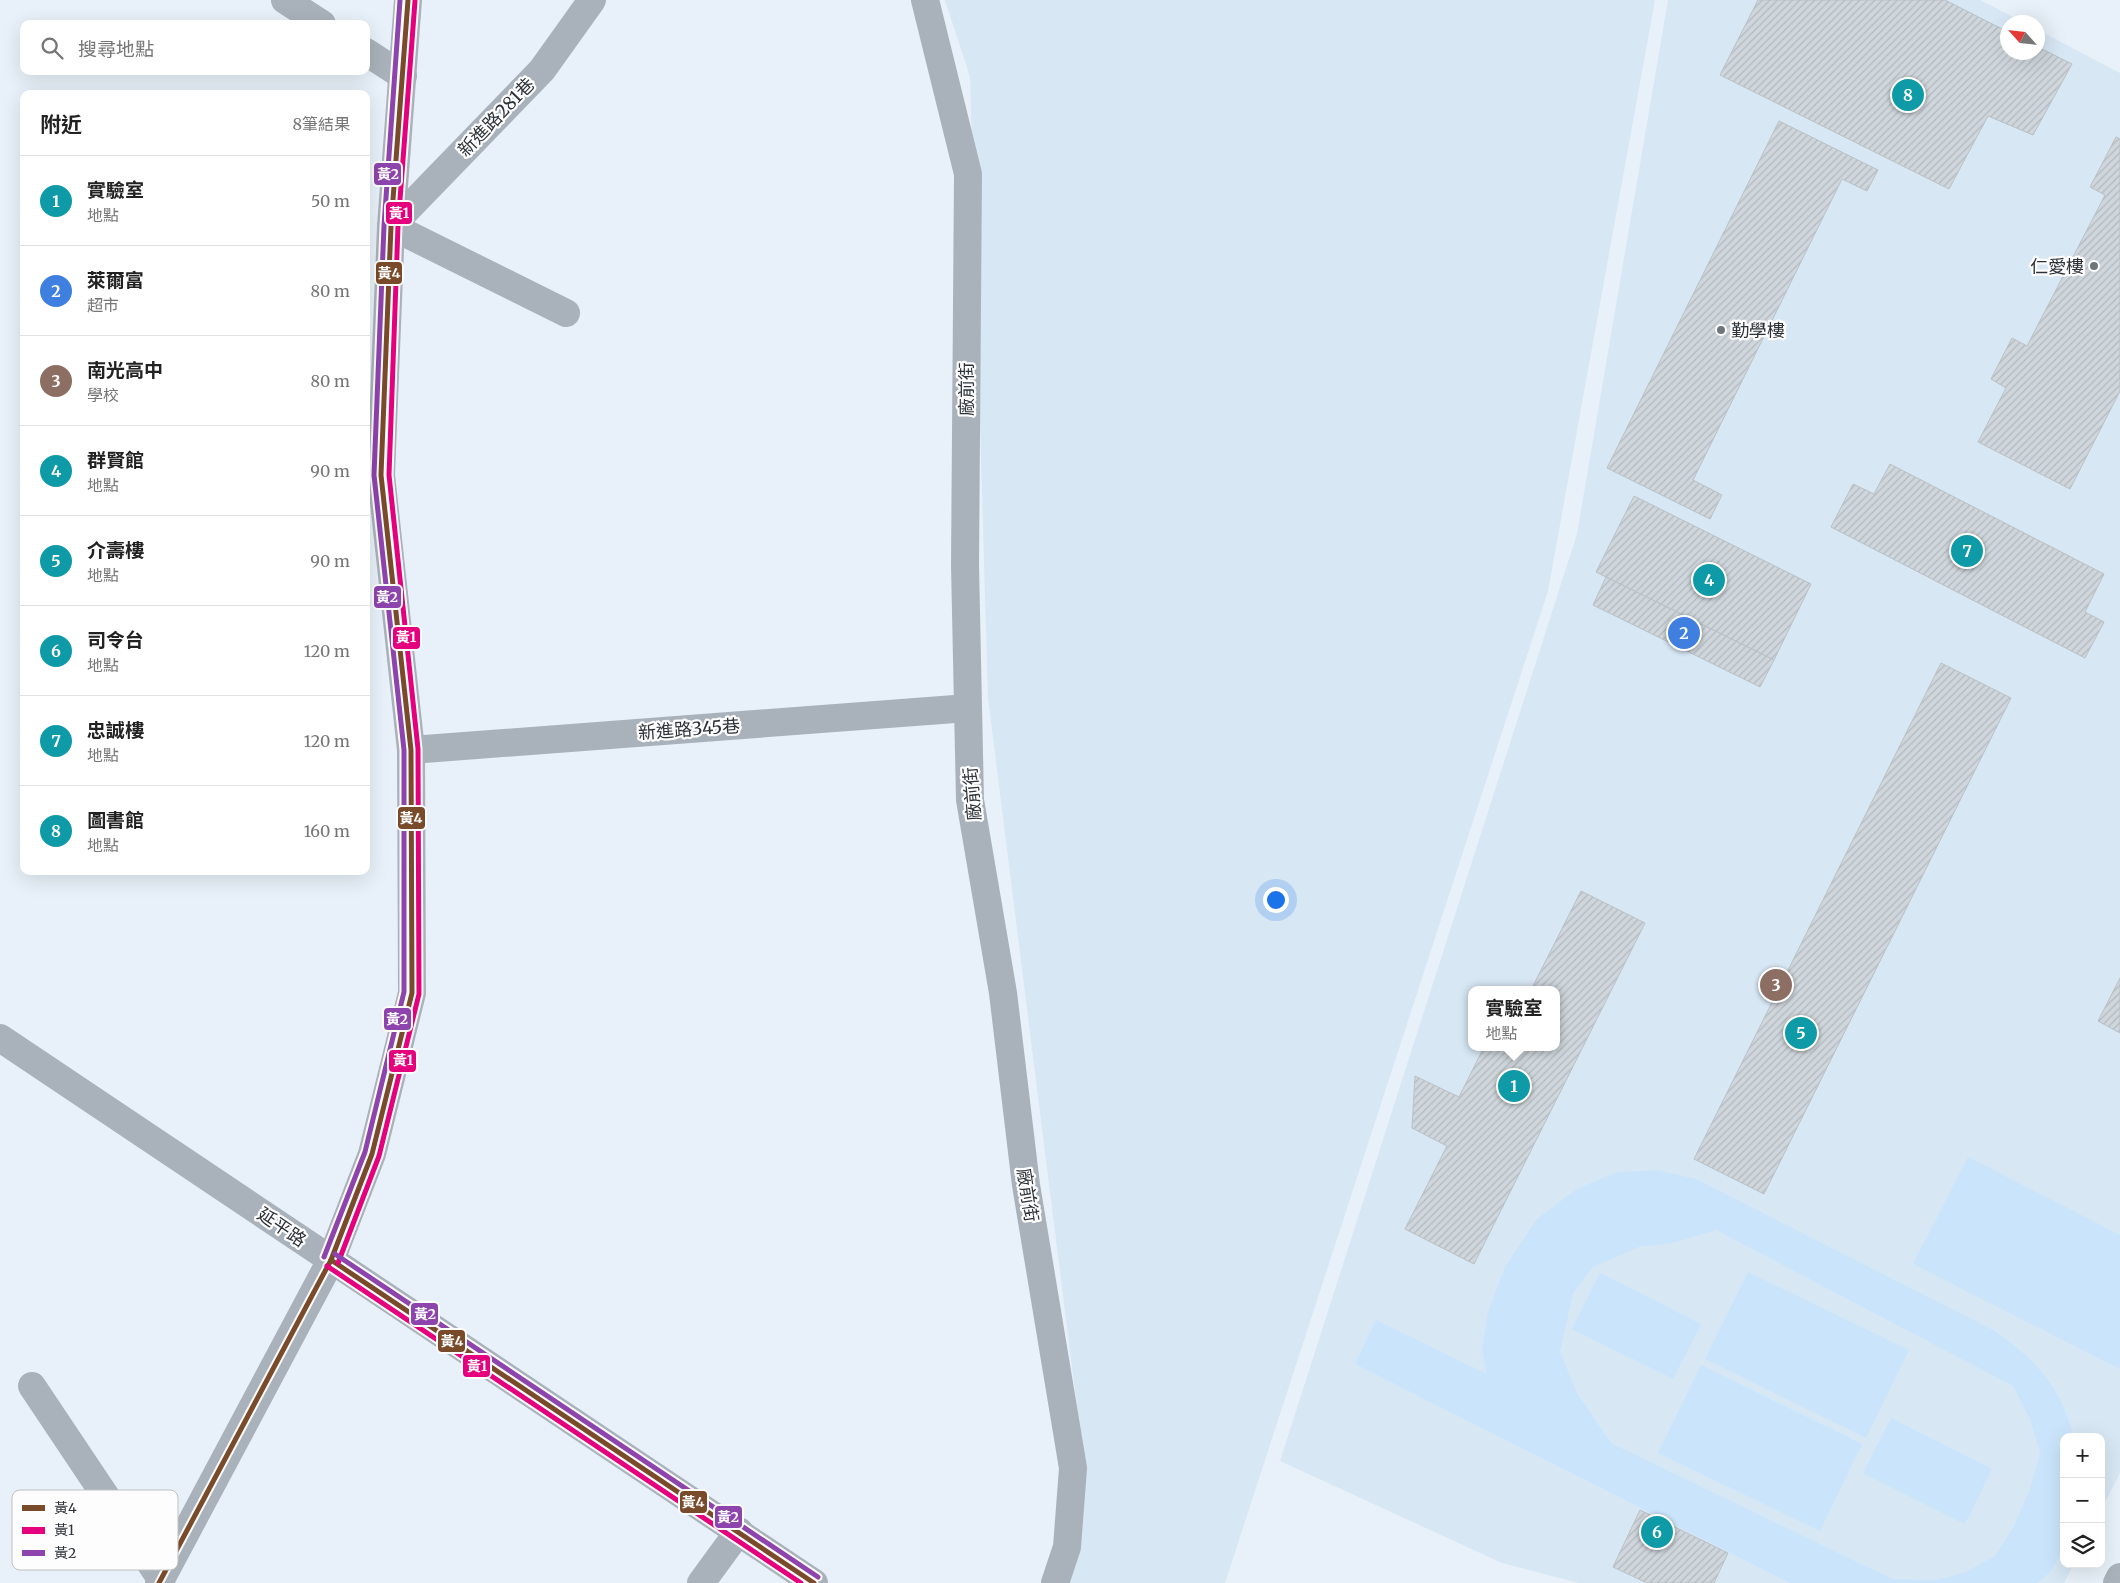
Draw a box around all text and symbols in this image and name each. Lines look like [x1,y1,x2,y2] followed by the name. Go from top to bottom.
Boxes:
[2000,15,2045,60] north arrow
[20,20,370,75] search box
[38,34,66,62] icon: search
[78,37,154,61] text: 搜尋地點
[453,73,539,161] street label: 新進路281巷
[1892,76,1924,114] pin: 8
[40,111,82,138] text: 附近
[292,114,350,134] text: 8筆結果
[373,162,402,186] line badge: 黃2
[377,165,399,183] text: 黃2
[87,178,144,202] text: 實驗室
[52,191,60,211] text: 1
[311,191,350,211] text: 50 m
[385,201,413,225] line badge: 黃1
[389,204,410,222] text: 黃1
[87,205,119,225] text: 地點
[2030,255,2084,278] place label: 仁愛樓
[2088,260,2100,272] marker: 仁愛樓
[375,261,403,285] line badge: 黃4
[378,264,401,282] text: 黃4
[87,268,144,292] text: 萊爾富
[51,281,61,301] text: 2
[311,281,350,301] text: 80 m
[87,295,119,315] text: 超市
[1731,319,1785,342] place label: 勤學樓
[1715,324,1727,336] marker: 勤學樓
[87,358,163,382] text: 南光高中
[955,362,978,416] street label: 廠前街
[51,371,61,391] text: 3
[311,371,350,391] text: 80 m
[87,385,119,405] text: 學校
[87,448,144,472] text: 群賢館
[51,461,61,481] text: 4
[310,461,350,481] text: 90 m
[87,475,119,495] text: 地點
[1951,532,1983,570] pin: 7
[87,538,144,562] text: 介壽樓
[51,551,61,571] text: 5
[310,551,350,571] text: 90 m
[1693,561,1725,599] pin: 4
[87,565,119,585] text: 地點
[373,585,402,609] line badge: 黃2
[376,588,398,606] text: 黃2
[1668,614,1700,652] pin: 2
[392,626,421,650] line badge: 黃1
[87,628,144,652] text: 司令台
[396,628,417,646] text: 黃1
[51,641,61,661] text: 6
[304,641,350,661] text: 120 m
[87,655,119,675] text: 地點
[637,714,741,744] street label: 新進路345巷
[87,718,144,742] text: 忠誠樓
[51,731,61,751] text: 7
[304,731,350,751] text: 120 m
[87,745,119,765] text: 地點
[958,766,986,822] street label: 廠前街
[397,806,426,830] line badge: 黃4
[87,808,144,832] text: 圖書館
[400,809,423,827] text: 黃4
[51,821,61,841] text: 8
[304,821,350,841] text: 160 m
[87,835,119,855] text: 地點
[1263,887,1289,913] your location
[1760,966,1792,1004] pin: 3
[1468,986,1560,1051] popup
[1485,996,1543,1020] text: 實驗室
[383,1007,412,1031] line badge: 黃2
[386,1010,408,1028] text: 黃2
[1785,1014,1817,1052] pin: 5
[1485,1023,1518,1043] text: 地點
[388,1049,417,1073] line badge: 黃1
[393,1051,414,1069] text: 黃1
[1498,1067,1530,1105] pin: 1
[1012,1167,1044,1223] street label: 廠前街
[253,1202,311,1252] street label: 延平路
[410,1302,439,1326] line badge: 黃2
[414,1305,436,1323] text: 黃2
[437,1329,466,1353] line badge: 黃4
[441,1332,464,1350] text: 黃4
[462,1354,491,1378] line badge: 黃1
[467,1357,488,1375] text: 黃1
[2060,1433,2105,1568] map controls
[2060,1433,2105,1478] button: +
[2060,1478,2105,1523] button: −
[12,1490,178,1570] legend
[679,1490,708,1514] line badge: 黃4
[682,1493,705,1511] text: 黃4
[54,1499,77,1517] text: 黃4
[714,1505,743,1529] line badge: 黃2
[717,1508,739,1526] text: 黃2
[1641,1513,1673,1551] pin: 6
[54,1521,74,1539] text: 黃1
[2060,1523,2105,1568] button: layers
[54,1544,76,1562] text: 黃2

